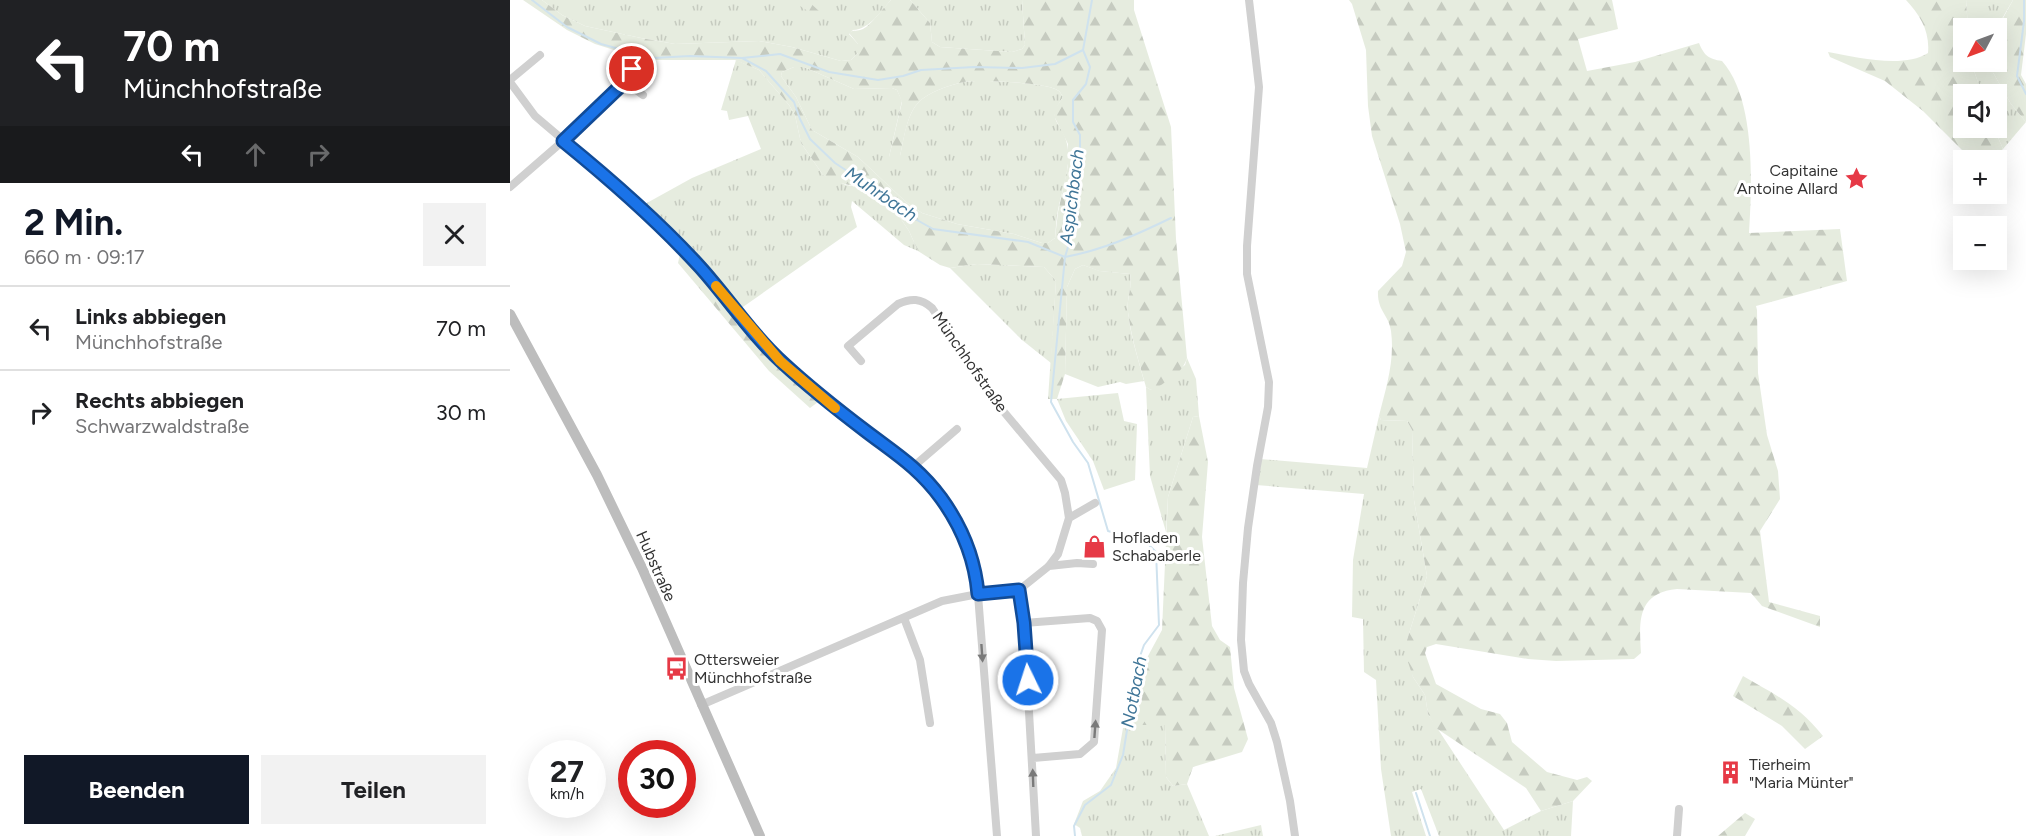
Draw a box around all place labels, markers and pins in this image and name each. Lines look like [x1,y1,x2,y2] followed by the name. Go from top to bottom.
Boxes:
[606,43,657,94] pin
[1737,161,1838,198] place label: Capitaine Antoine Allard
[1843,166,1869,192] place icon: Capitaine Antoine Allard
[1112,528,1201,565] place label: Hofladen Schababerle
[1081,533,1107,559] shop icon: Hofladen Schababerle
[694,650,812,687] place label: Ottersweier Münchhofstraße
[663,655,689,681] bus stop icon: Ottersweier Münchhofstraße
[1749,755,1854,792] place label: Tierheim "Maria Münter"
[1718,760,1744,786] building icon: Tierheim "Maria Münter"

